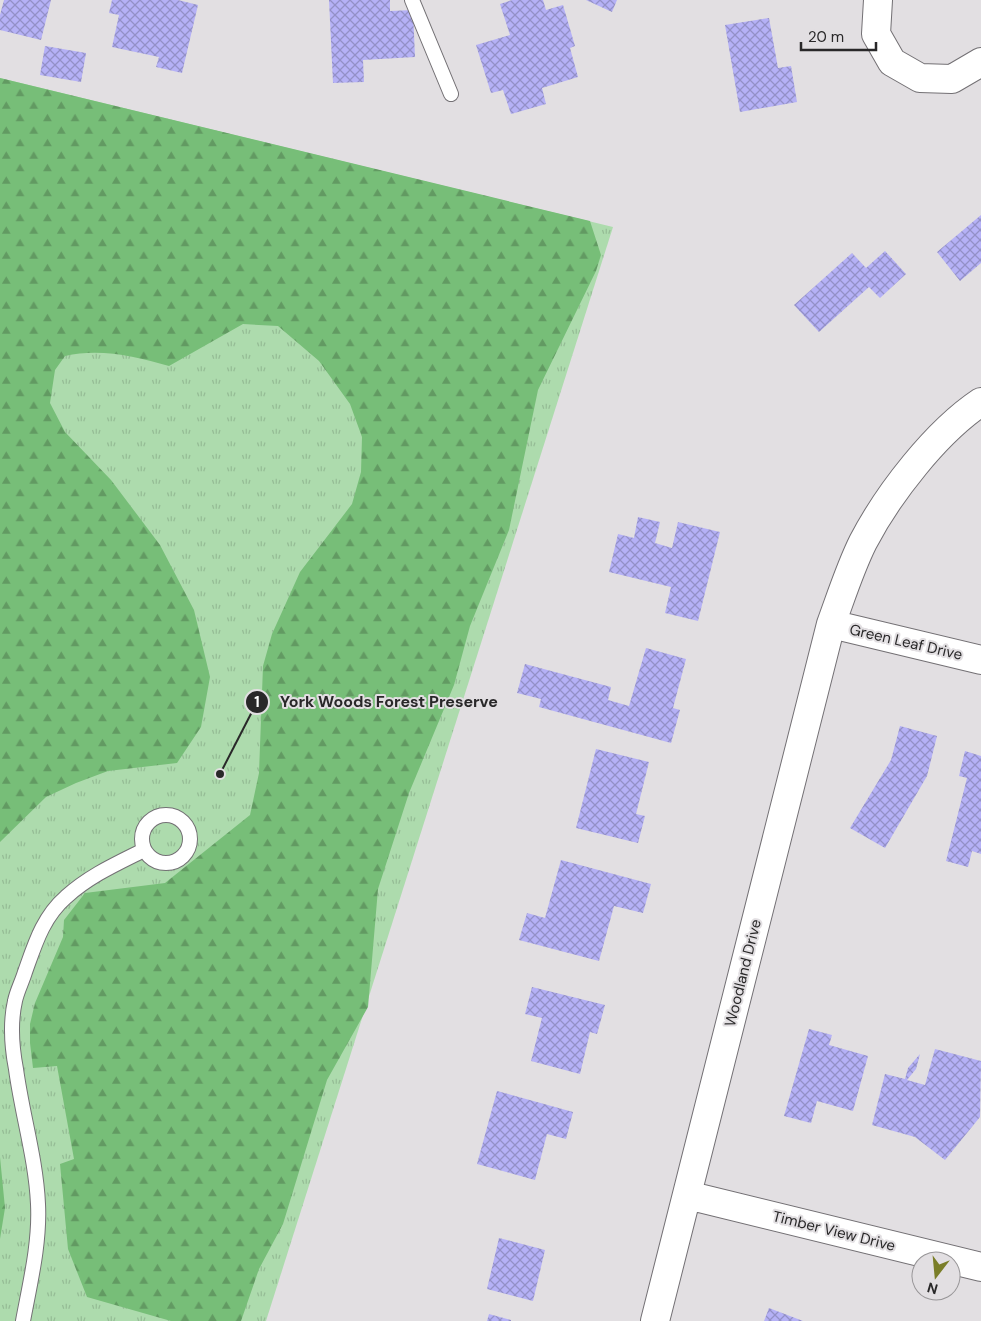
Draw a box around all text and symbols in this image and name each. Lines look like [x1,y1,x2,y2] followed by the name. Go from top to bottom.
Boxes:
[801,20,876,52] scale bar
[808,27,844,47] text: 20 m
[848,619,964,665] street label: Green Leaf Drive
[245,686,508,717] callout: York Woods Forest Preserve
[280,691,498,712] text: York Woods Forest Preserve
[254,692,260,712] text: 1
[720,917,766,1029] street label: Woodland Drive
[771,1206,897,1256] street label: Timber View Drive
[911,1251,961,1301] north arrow
[925,1278,940,1299] text: N

